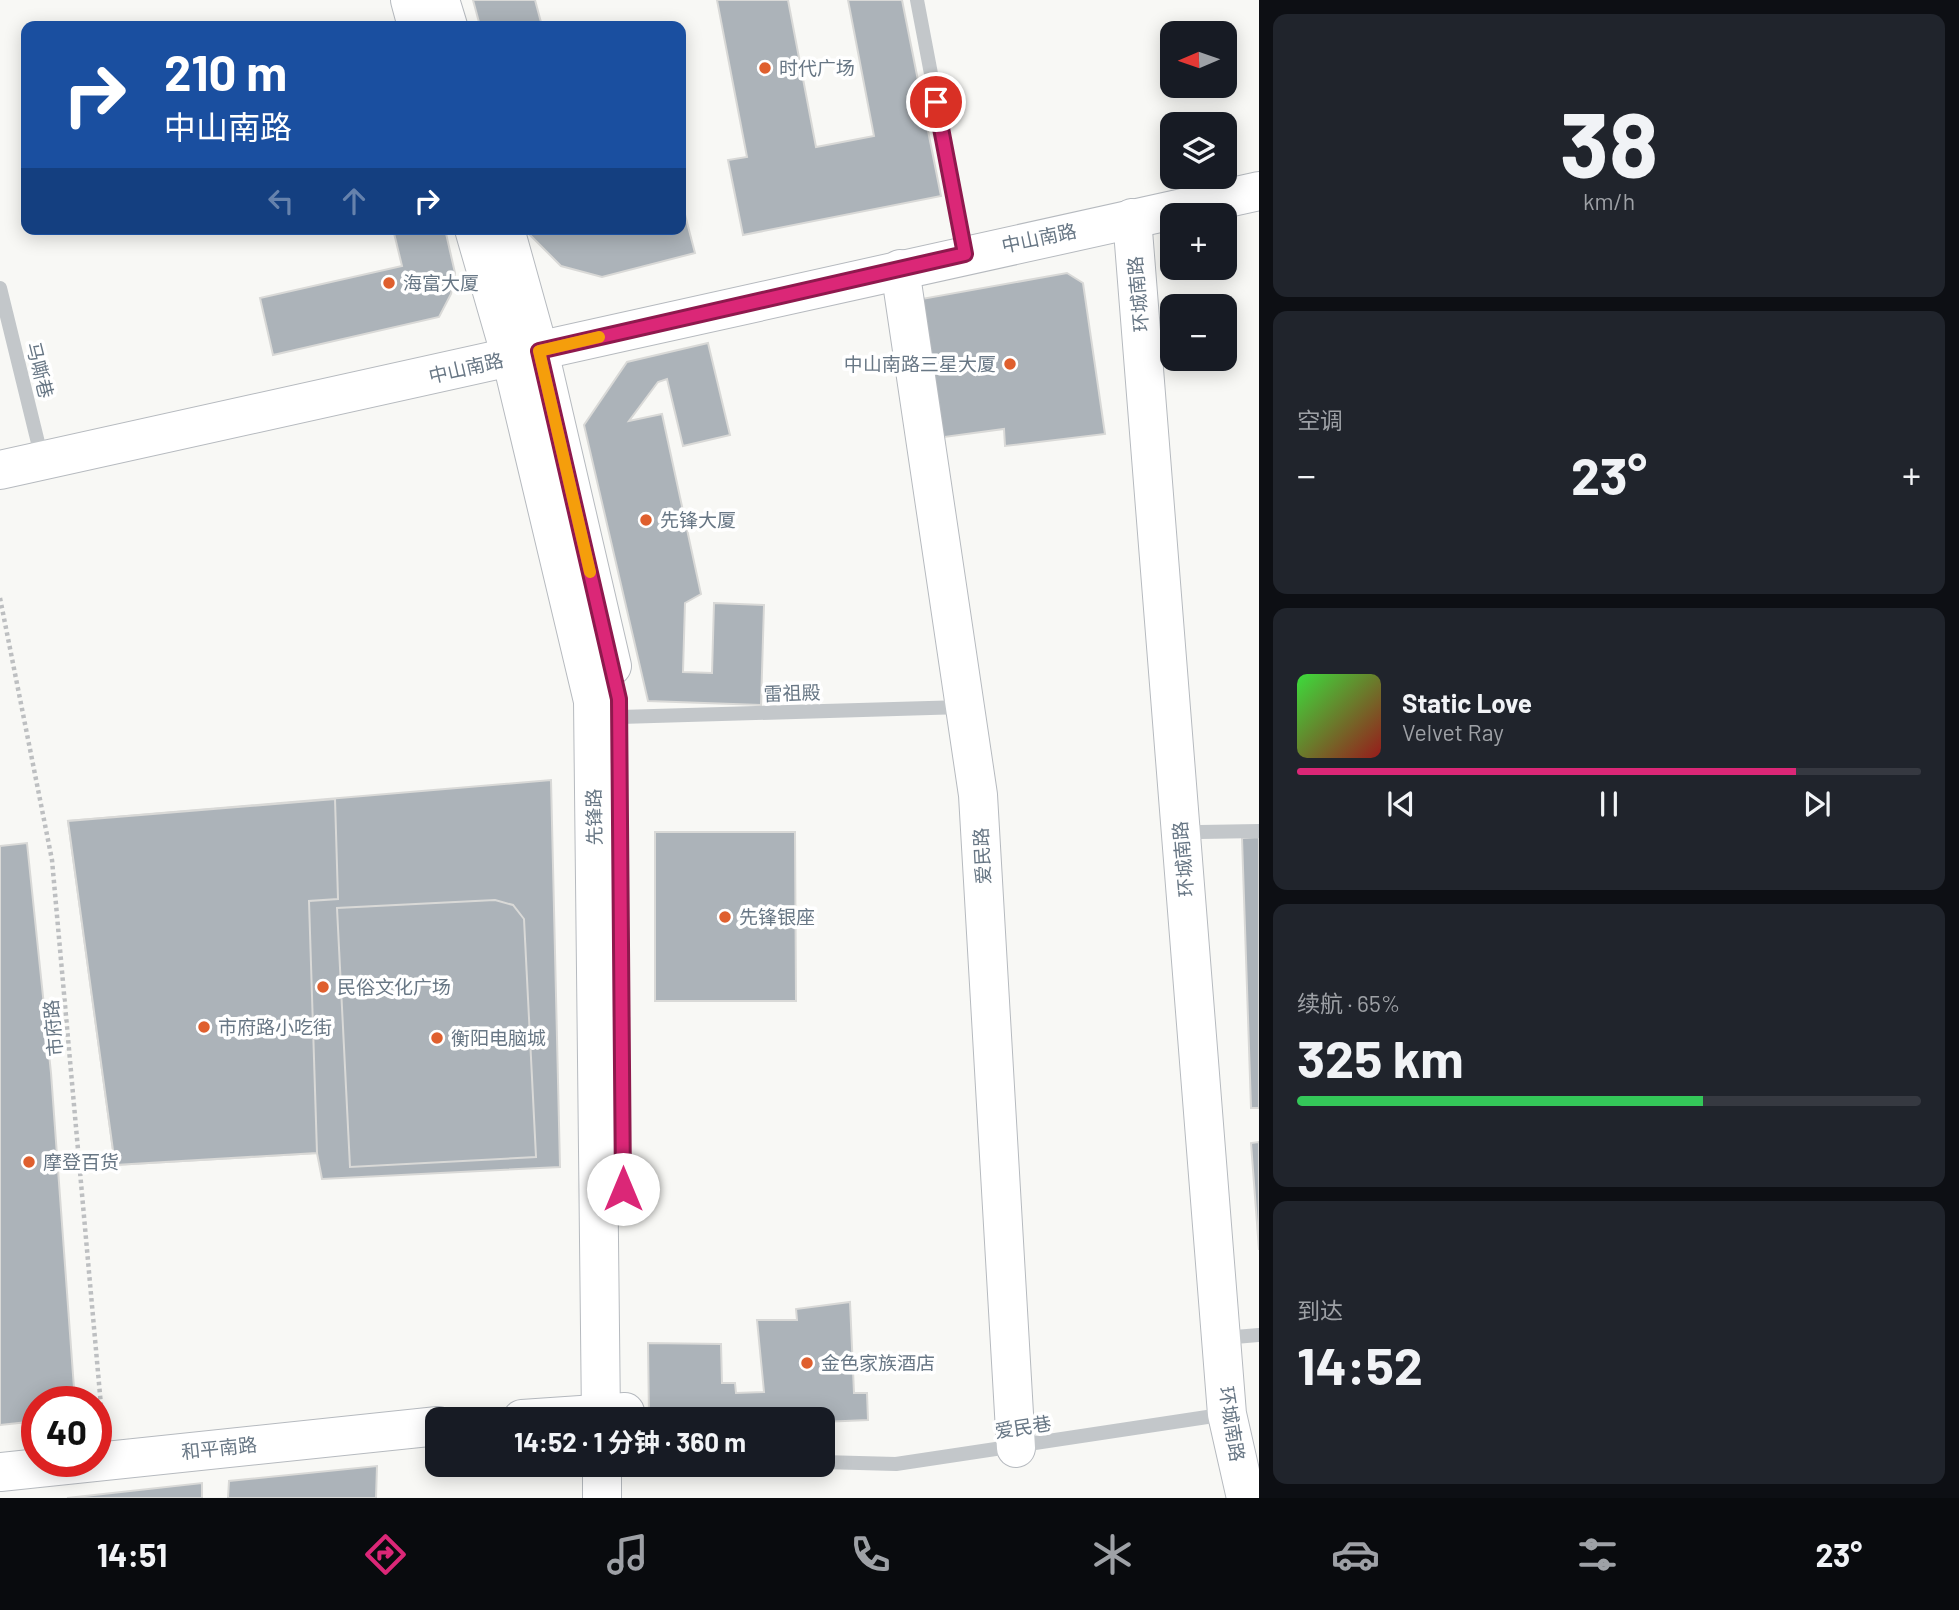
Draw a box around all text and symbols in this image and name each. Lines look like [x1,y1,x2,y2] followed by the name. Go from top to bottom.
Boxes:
[1160,21,1237,98] north arrow
[1160,21,1237,371] map controls
[164,42,287,101] text: 210 m
[49,49,140,140] icon: right
[779,56,855,79] place label: 时代广场
[757,60,773,76] marker: 时代广场
[906,72,966,132] pin
[917,83,955,121] icon: arrive
[1560,87,1658,196] text: 38
[164,107,292,145] text: 中山南路
[1160,112,1237,189] button: layers
[262,182,300,220] icon: left
[335,182,373,220] icon: ahead
[408,182,446,220] icon: right
[1583,187,1635,215] text: km/h
[1160,203,1237,280] button: +
[999,218,1078,257] street label: 中山南路
[1123,255,1152,333] street label: 环城南路
[403,271,479,294] place label: 海富大厦
[381,275,397,291] marker: 海富大厦
[1160,294,1237,371] button: −
[22,339,59,400] street label: 马嘶巷
[426,348,506,387] street label: 中山南路
[844,352,996,375] place label: 中山南路三星大厦
[1002,356,1018,372] marker: 中山南路三星大厦
[1297,406,1343,434] text: 空调
[1571,443,1647,505] text: 23°
[1297,451,1316,497] text: −
[1902,451,1921,497] text: +
[660,508,736,531] place label: 先锋大厦
[638,512,654,528] marker: 先锋大厦
[763,680,821,705] street label: 雷祖殿
[1402,687,1532,718] text: Static Love
[1402,718,1504,746] text: Velvet Ray
[1382,785,1420,823] icon: previous
[1590,785,1628,823] icon: pause
[1798,785,1836,823] icon: next
[582,788,605,846] street label: 先锋路
[1168,820,1197,898] street label: 环城南路
[969,827,994,885] street label: 爱民路
[739,905,815,928] place label: 先锋银座
[717,909,733,925] marker: 先锋银座
[337,975,451,998] place label: 民俗文化广场
[315,979,331,995] marker: 民俗文化广场
[1297,989,1400,1017] text: 续航 · 65%
[39,999,66,1057] street label: 市府路
[218,1015,332,1038] place label: 市府路小吃街
[196,1019,212,1035] marker: 市府路小吃街
[451,1026,546,1049] place label: 衡阳电脑城
[1297,1026,1464,1088] text: 325 km
[429,1030,445,1046] marker: 衡阳电脑城
[43,1150,119,1173] place label: 摩登百货
[586,1152,660,1226] position arrow
[21,1154,37,1170] marker: 摩登百货
[1297,1296,1343,1324] text: 到达
[1297,1333,1423,1395] text: 14:52
[821,1351,935,1374] place label: 金色家族酒店
[799,1355,815,1371] marker: 金色家族酒店
[1215,1385,1250,1463] street label: 环城南路
[21,1386,112,1477] speed limit sign: 40
[993,1411,1053,1442] street label: 爱民巷
[514,1426,746,1457] text: 14:52 · 1 分钟 · 360 m
[180,1432,258,1463] street label: 和平南路
[361,1530,410,1579] icon: directions
[603,1530,652,1579] icon: music
[846,1530,895,1579] icon: phone
[1088,1530,1137,1579] icon: climate
[1331,1530,1380,1579] icon: car
[1573,1530,1622,1579] icon: filters
[97,1535,167,1573] text: 14:51
[1815,1535,1862,1573] text: 23°

